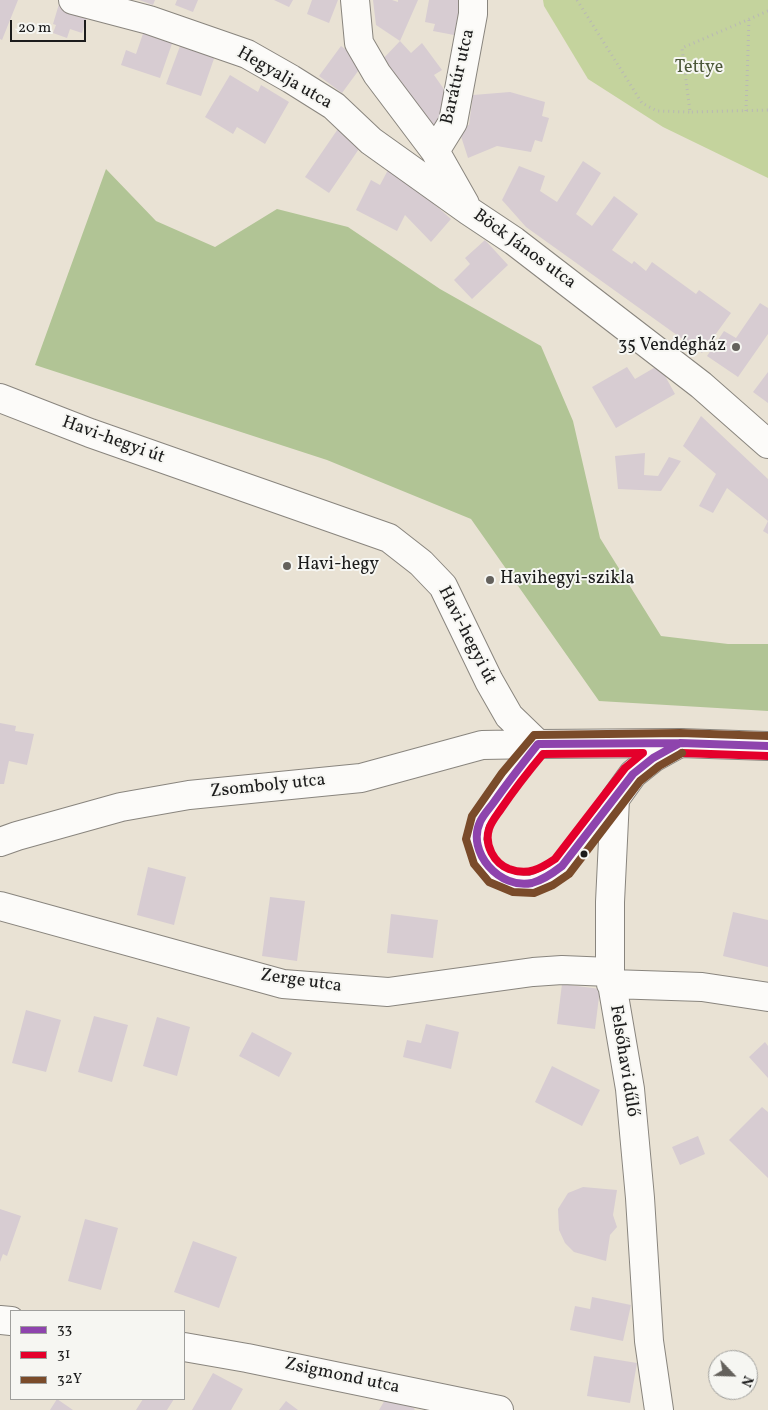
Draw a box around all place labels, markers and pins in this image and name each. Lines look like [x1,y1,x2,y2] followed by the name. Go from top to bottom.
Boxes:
[618,336,726,358] place label: 35 Vendégház
[730,341,742,353] marker: 35 Vendégház
[297,555,379,577] place label: Havi-hegy
[281,560,293,572] marker: Havi-hegy
[500,569,634,591] place label: Havihegyi-szikla
[484,574,496,586] marker: Havihegyi-szikla
[579,849,589,859] unlabelled marker

